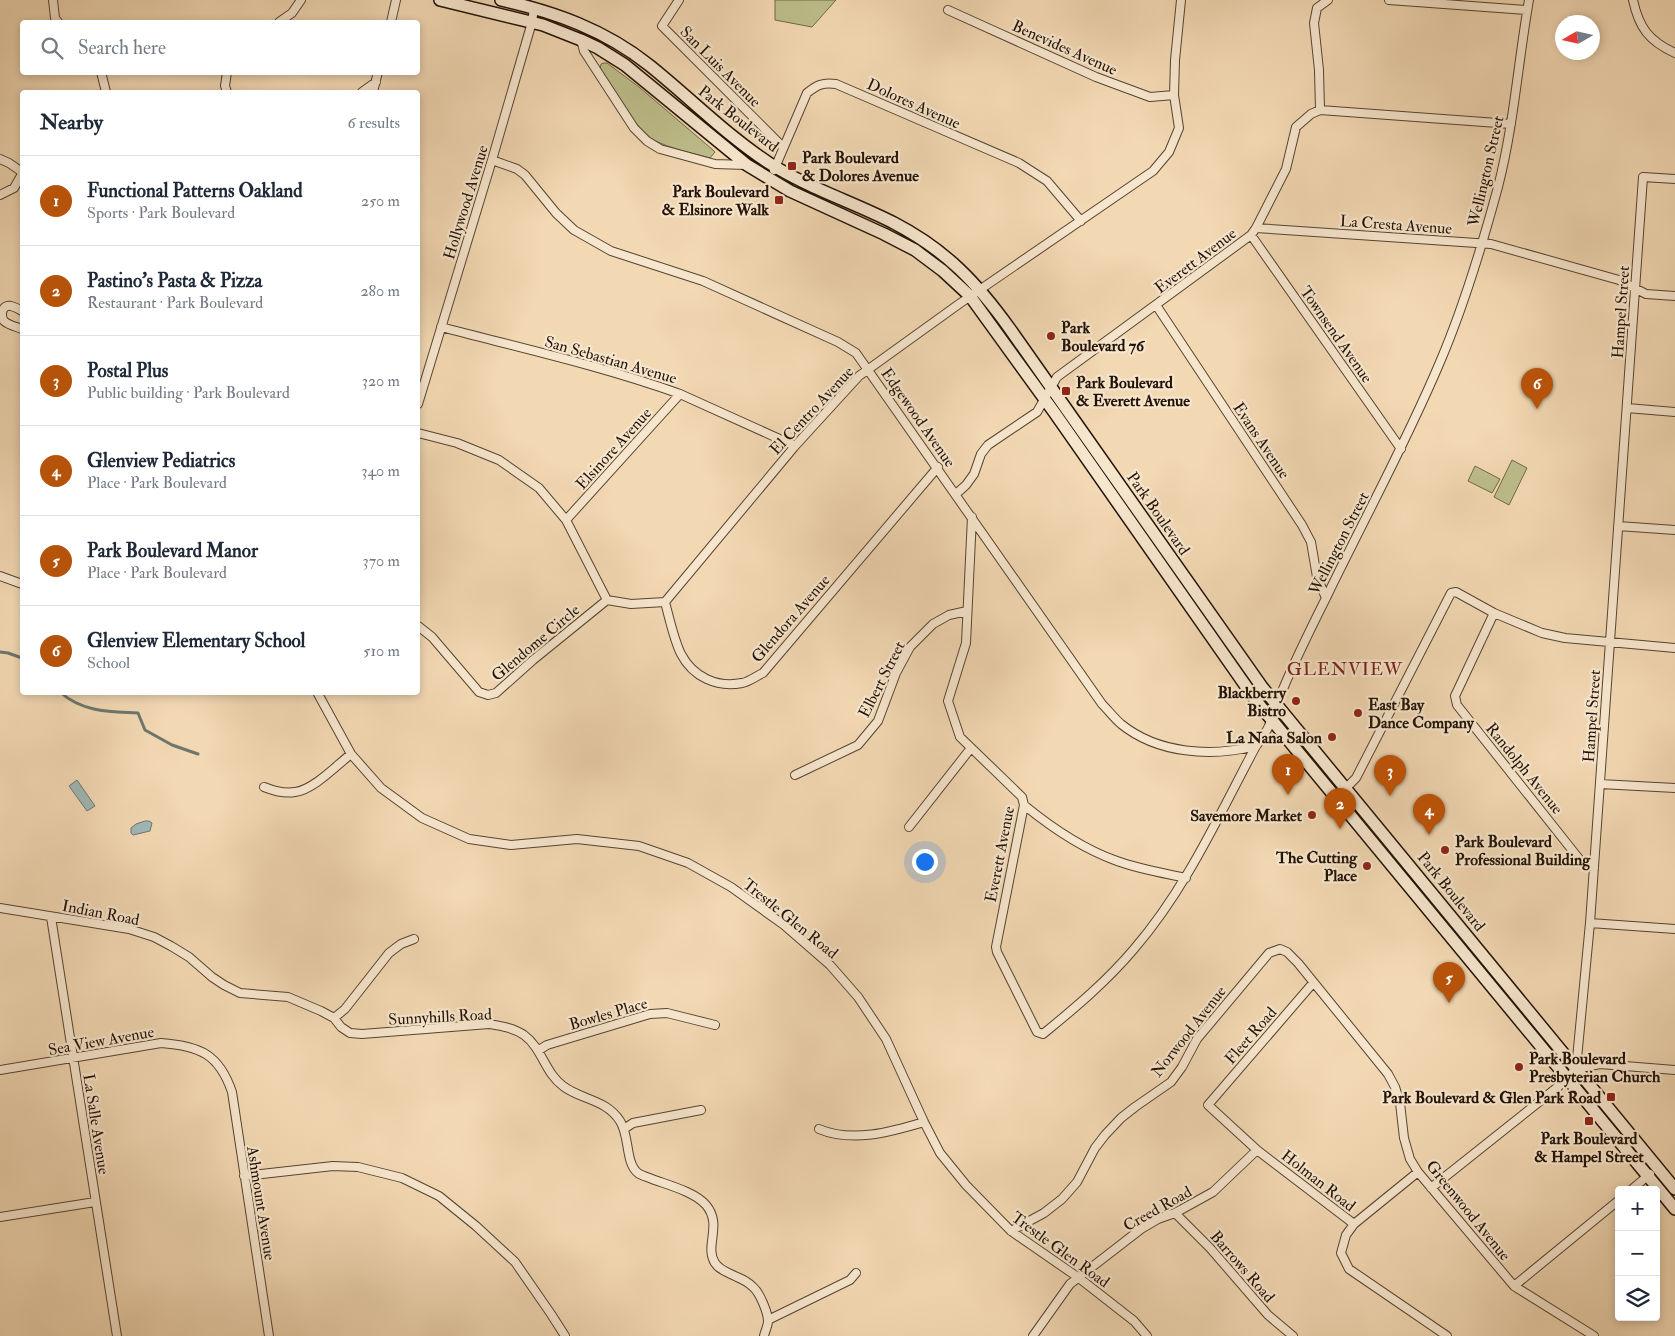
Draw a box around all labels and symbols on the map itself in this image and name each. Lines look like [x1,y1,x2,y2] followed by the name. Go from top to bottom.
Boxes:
[1555,15,1600,60] north arrow
[1009,16,1121,80] street label: Benevides Avenue
[676,22,765,112] street label: San Luis Avenue
[864,74,964,134] street label: Dolores Avenue
[694,81,783,157] street label: Park Boulevard
[1463,114,1508,230] street label: Wellington Street
[439,142,493,262] street label: Hollywood Avenue
[802,148,919,186] place label: Park Boulevard & Dolores Avenue
[786,160,798,172] marker: Park Boulevard & Dolores Avenue
[662,182,769,220] place label: Park Boulevard & Elsinore Walk
[773,194,785,206] marker: Park Boulevard & Elsinore Walk
[1339,211,1453,239] street label: La Cresta Avenue
[1151,223,1241,298] street label: Everett Avenue
[1608,265,1635,359] street label: Hampel Street
[1295,282,1377,387] street label: Townsend Avenue
[1061,318,1146,356] place label: Park Boulevard 76
[1045,330,1057,342] marker: Park Boulevard 76
[542,332,679,388] street label: San Sebastian Avenue
[766,362,858,459] street label: El Centro Avenue
[877,364,960,471] street label: Edgewood Avenue
[1521,368,1553,409] pin: 6
[1076,373,1190,411] place label: Park Boulevard & Everett Avenue
[1060,385,1072,397] marker: Park Boulevard & Everett Avenue
[1228,398,1294,483] street label: Evans Avenue
[572,403,656,494] street label: Elsinore Avenue
[1122,468,1194,559] street label: Park Boulevard
[1304,489,1373,599] street label: Wellington Street
[747,570,835,667] street label: Glendora Avenue
[487,600,584,686] street label: Glendome Circle
[854,638,910,721] street label: Elbert Street
[1287,658,1403,681] district label: GLENVIEW
[1579,669,1606,763] street label: Hampel Street
[1217,683,1287,721] place label: Blackberry Bistro
[1290,695,1302,707] marker: Blackberry Bistro
[1368,695,1475,734] place label: East Bay Dance Company
[1352,707,1364,719] marker: East Bay Dance Company
[1480,719,1567,819] street label: Randolph Avenue
[1226,728,1323,748] place label: La Nana Salon
[1326,731,1338,743] marker: La Nana Salon
[1272,754,1304,795] pin: 1
[1374,755,1406,796] pin: 3
[1324,788,1356,829] pin: 2
[1413,794,1445,835] pin: 4
[981,804,1019,904] street label: Everett Avenue
[1190,806,1303,826] place label: Savemore Market
[1306,809,1318,821] marker: Savemore Market
[1455,832,1591,871] place label: Park Boulevard Professional Building
[1439,844,1451,856] marker: Park Boulevard Professional Building
[1275,848,1358,886] place label: The Cutting Place
[1413,848,1490,936] street label: Park Boulevard
[912,849,938,875] your location
[1361,860,1373,872] marker: The Cutting Place
[739,874,842,963] street label: Trestle Glen Road
[60,896,141,930] street label: Indian Road
[1433,962,1465,1003] pin: 5
[1147,982,1231,1081] street label: Norwood Avenue
[567,993,650,1035] street label: Bowles Place
[1220,1003,1281,1068] street label: Fleet Road
[388,1004,492,1030] street label: Sunnyhills Road
[47,1022,156,1060] street label: Sea View Avenue
[1529,1049,1661,1088] place label: Park Boulevard Presbyterian Church
[1513,1061,1525,1073] marker: Park Boulevard Presbyterian Church
[78,1072,114,1176] street label: La Salle Avenue
[1382,1088,1601,1108] place label: Park Boulevard & Glen Park Road
[1605,1091,1617,1103] marker: Park Boulevard & Glen Park Road
[1583,1115,1595,1127] marker: Park Boulevard & Hampel Street
[1534,1129,1645,1168] place label: Park Boulevard & Hampel Street
[242,1144,280,1262] street label: Ashmount Avenue
[1277,1146,1360,1216] street label: Holman Road
[1422,1156,1515,1265] street label: Greenwood Avenue
[1120,1182,1195,1236] street label: Creed Road
[1007,1207,1114,1292] street label: Trestle Glen Road
[1206,1227,1279,1307] street label: Barrows Road

